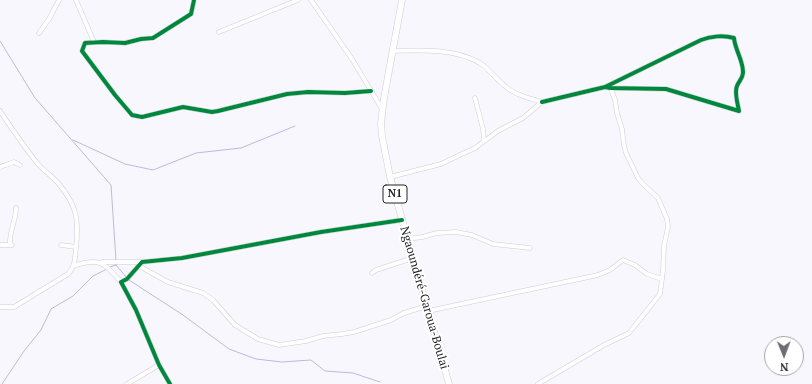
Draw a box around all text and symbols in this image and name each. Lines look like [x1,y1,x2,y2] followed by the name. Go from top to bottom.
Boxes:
[383,185,407,203] road number: N1
[397,225,451,371] street label: Ngaoundéré-Garoua-Boulai
[764,336,804,376] north arrow
[780,360,788,374] text: N

